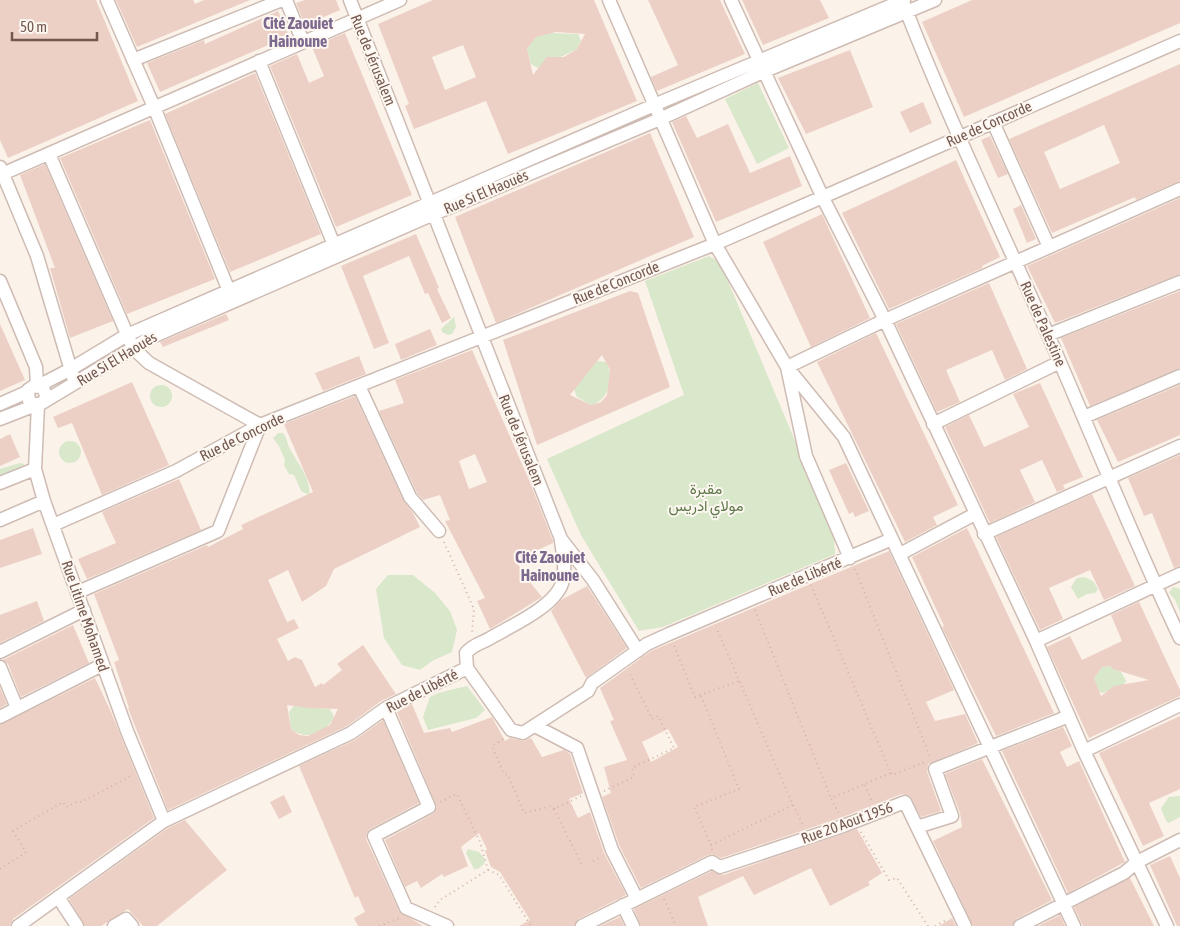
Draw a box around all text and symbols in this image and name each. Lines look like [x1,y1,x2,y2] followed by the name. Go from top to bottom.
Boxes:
[12,10,98,42] scale bar
[347,12,399,108] street label: Rue de Jérusalem
[263,14,333,50] district label: Cité Zaouiet Hainoune
[20,18,47,35] text: 50 m
[943,97,1034,150] street label: Rue de Concorde
[441,166,531,217] street label: Rue Si El Haouès
[570,257,662,308] street label: Rue de Concorde
[1017,279,1070,369] street label: Rue de Palestine
[74,328,160,389] street label: Rue Si El Haouès
[495,392,547,488] street label: Rue de Jérusalem
[197,409,287,464] street label: Rue de Concorde
[669,480,743,519] park label: مقبرة مولاي ادريس
[515,548,585,584] district label: Cité Zaouiet Hainoune
[766,553,844,600] street label: Rue de Libérté
[59,558,112,674] street label: Rue Litime Mohamed
[383,665,461,716] street label: Rue de Libérté
[799,798,895,847] street label: Rue 20 Aout 1956

